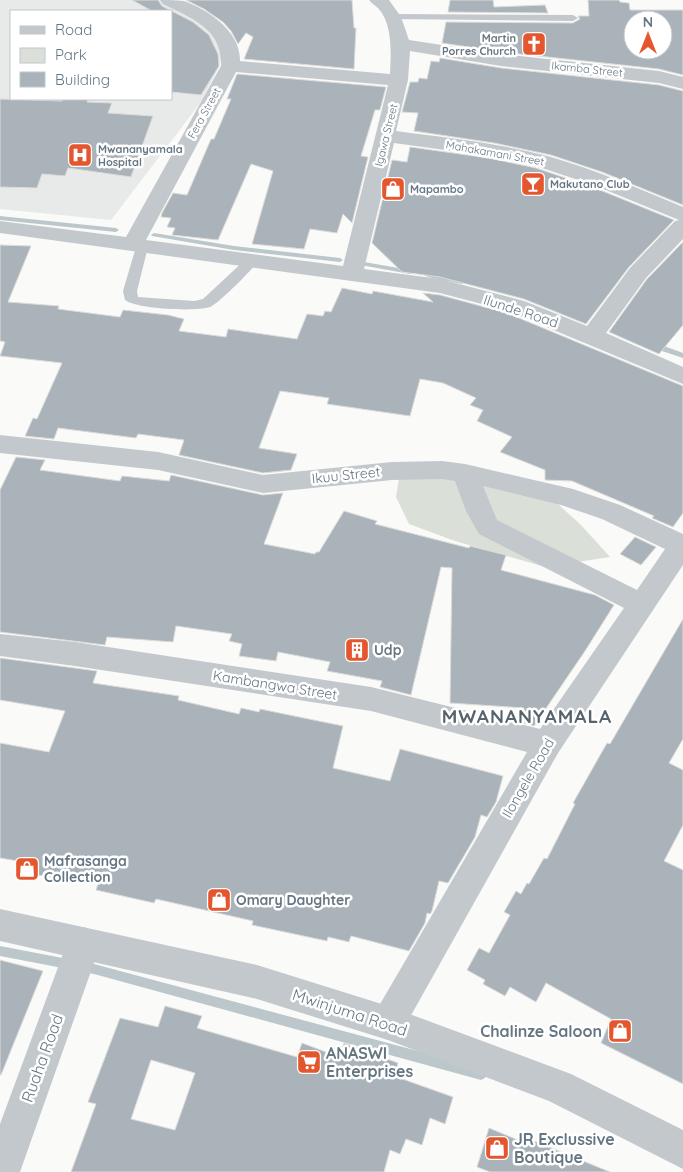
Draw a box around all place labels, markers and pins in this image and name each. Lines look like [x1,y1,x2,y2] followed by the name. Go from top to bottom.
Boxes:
[442,31,516,58] place label: Martin Porres Church
[521,31,547,57] church icon: Martin Porres Church
[67,142,93,168] hospital icon: Mwananyamala Hospital
[98,142,183,169] place label: Mwananyamala Hospital
[520,171,546,197] bar icon: Makutano Club
[380,176,406,202] shop icon: Mapambo
[550,177,630,191] place label: Makutano Club
[410,182,464,196] place label: Mapambo
[344,637,370,663] building icon: Udp
[374,641,402,659] place label: Udp
[44,852,127,886] place label: Mafrasanga Collection
[14,856,40,882] shop icon: Mafrasanga Collection
[206,887,232,913] shop icon: Omary Daughter
[236,891,350,909] place label: Omary Daughter
[607,1018,633,1044] shop icon: Chalinze Saloon
[480,1021,602,1041] place label: Chalinze Saloon
[326,1043,413,1081] place label: ANASWI Enterprises
[296,1049,322,1075] supermarket icon: ANASWI Enterprises
[514,1129,615,1167] place label: JR Exclussive Boutique
[484,1135,510,1161] shop icon: JR Exclussive Boutique

